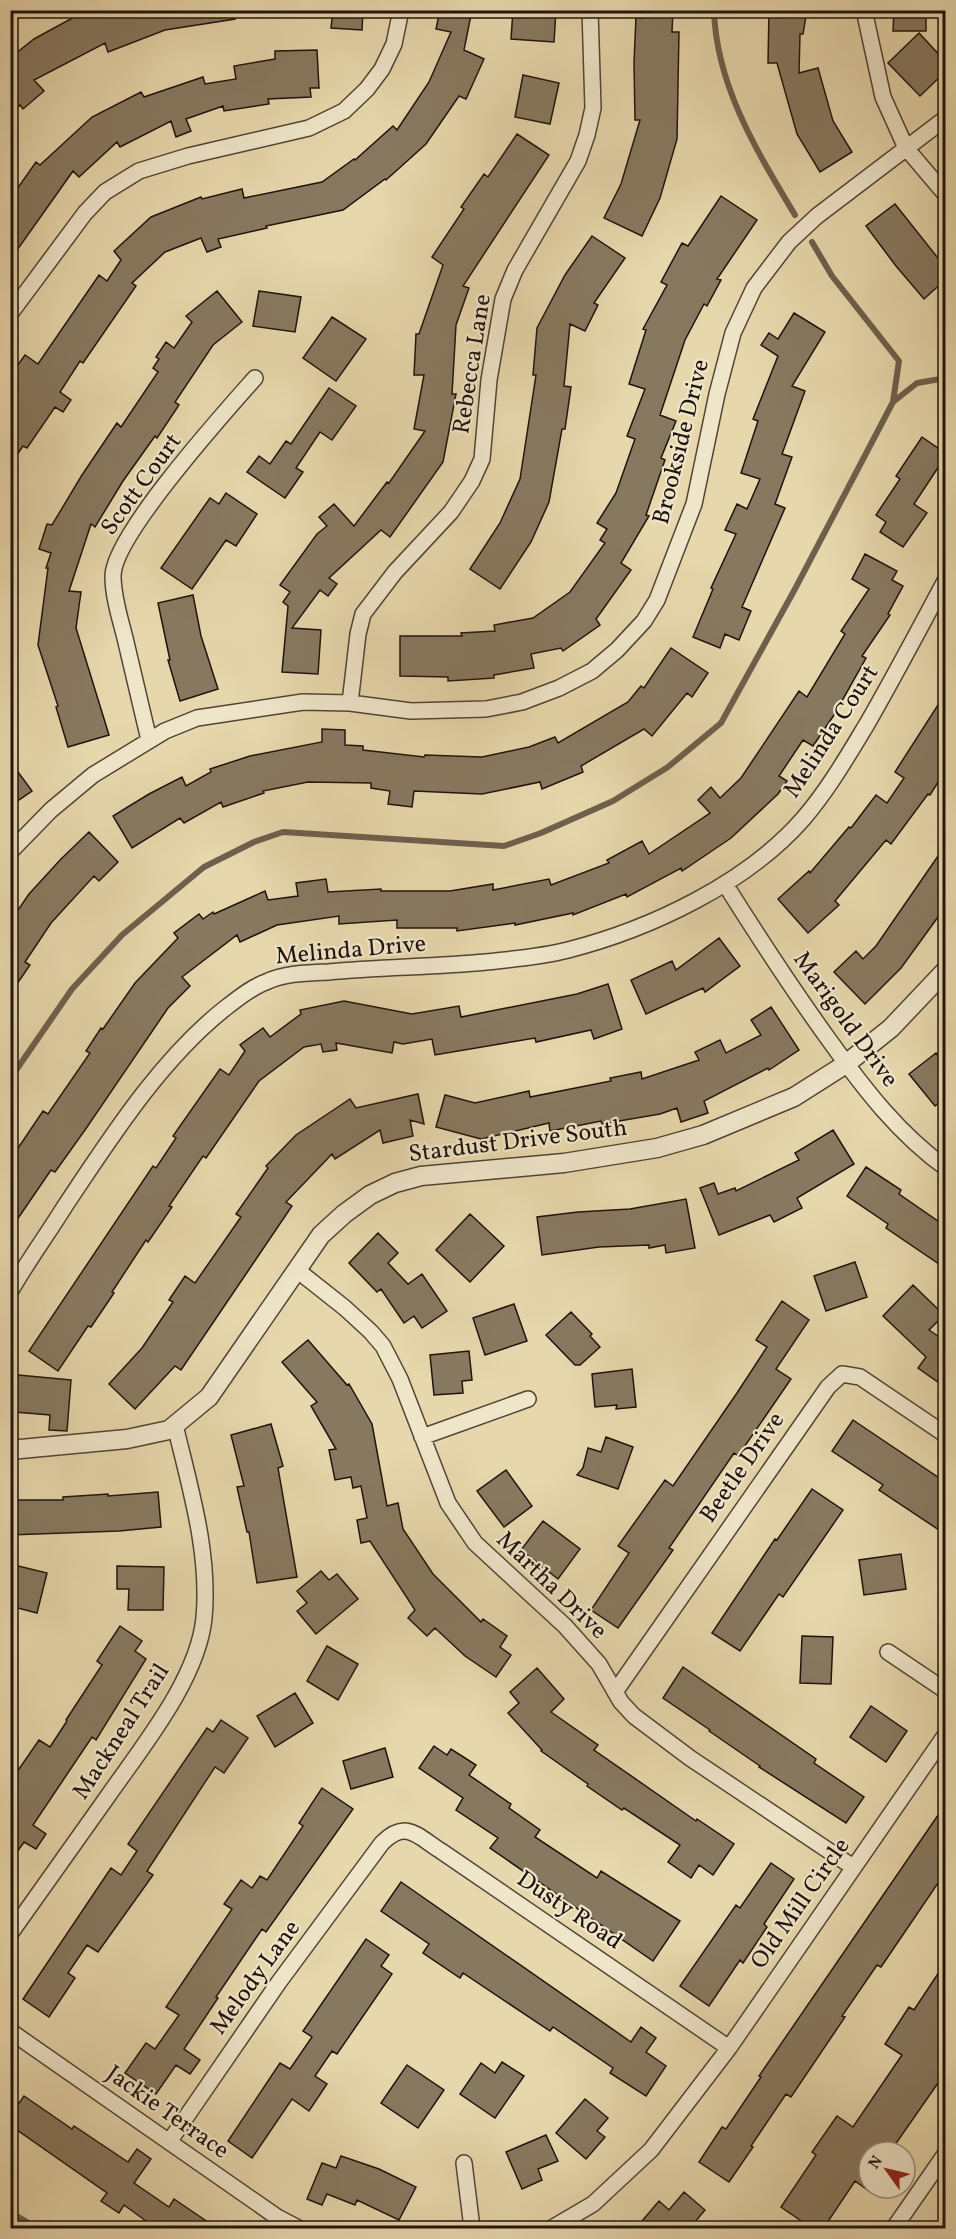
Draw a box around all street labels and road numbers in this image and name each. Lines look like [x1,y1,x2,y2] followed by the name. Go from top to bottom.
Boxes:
[445,292,501,436] street label: Rebecca Lane
[645,356,719,528] street label: Brookside Drive
[93,427,191,543] street label: Scott Court
[776,659,888,805] street label: Melinda Court
[274,927,428,975] street label: Melinda Drive
[784,945,906,1095] street label: Marigold Drive
[407,1112,629,1172] street label: Stardust Drive South
[692,1406,794,1530] street label: Beetle Drive
[488,1524,614,1648] street label: Martha Drive
[65,1657,179,1807] street label: Mackneal Trail
[743,1831,859,1977] street label: Old Mill Circle
[509,1863,629,1959] street label: Dusty Road
[203,1913,309,2043] street label: Melody Lane
[98,2058,236,2168] street label: Jackie Terrace

